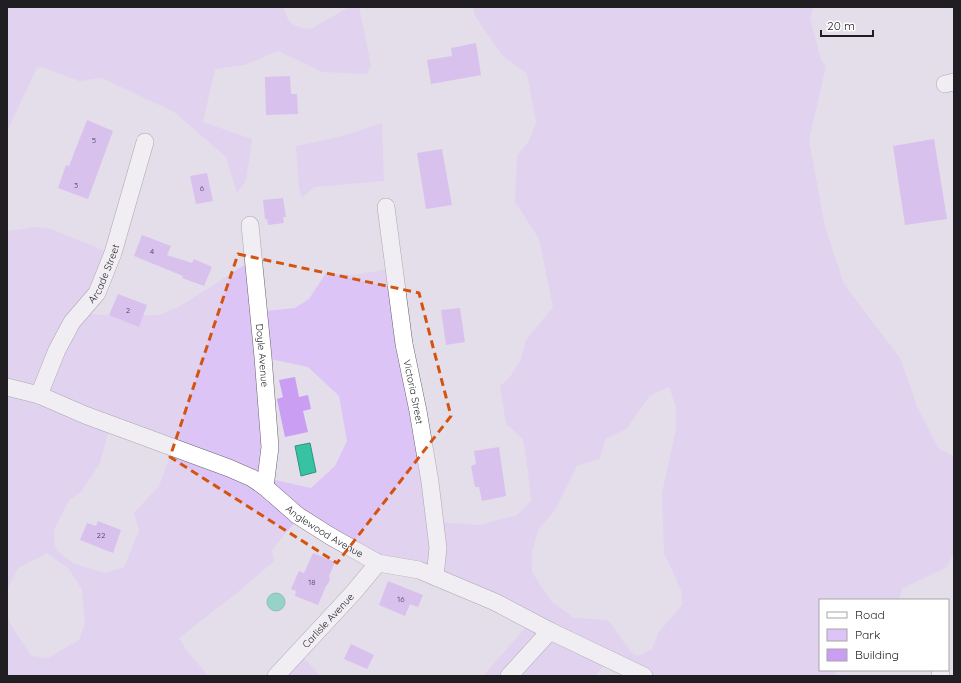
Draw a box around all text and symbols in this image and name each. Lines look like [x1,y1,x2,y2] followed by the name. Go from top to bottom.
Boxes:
[821,12,873,38] scale bar
[827,18,855,33] text: 20 m
[92,135,96,145] house number: 5
[74,180,78,190] house number: 3
[200,183,205,193] house number: 6
[85,242,122,306] street label: Arcade Street
[150,246,154,256] house number: 4
[126,305,131,315] house number: 2
[253,323,271,388] street label: Doyle Avenue
[400,358,426,426] street label: Victoria Street
[283,502,366,561] street label: Anglewood Avenue
[97,530,106,540] house number: 22
[308,577,316,587] house number: 18
[299,590,357,651] street label: Carlisle Avenue
[397,594,405,604] house number: 16
[819,599,949,671] legend
[855,607,885,622] text: Road
[855,627,880,642] text: Park
[855,647,899,662] text: Building

